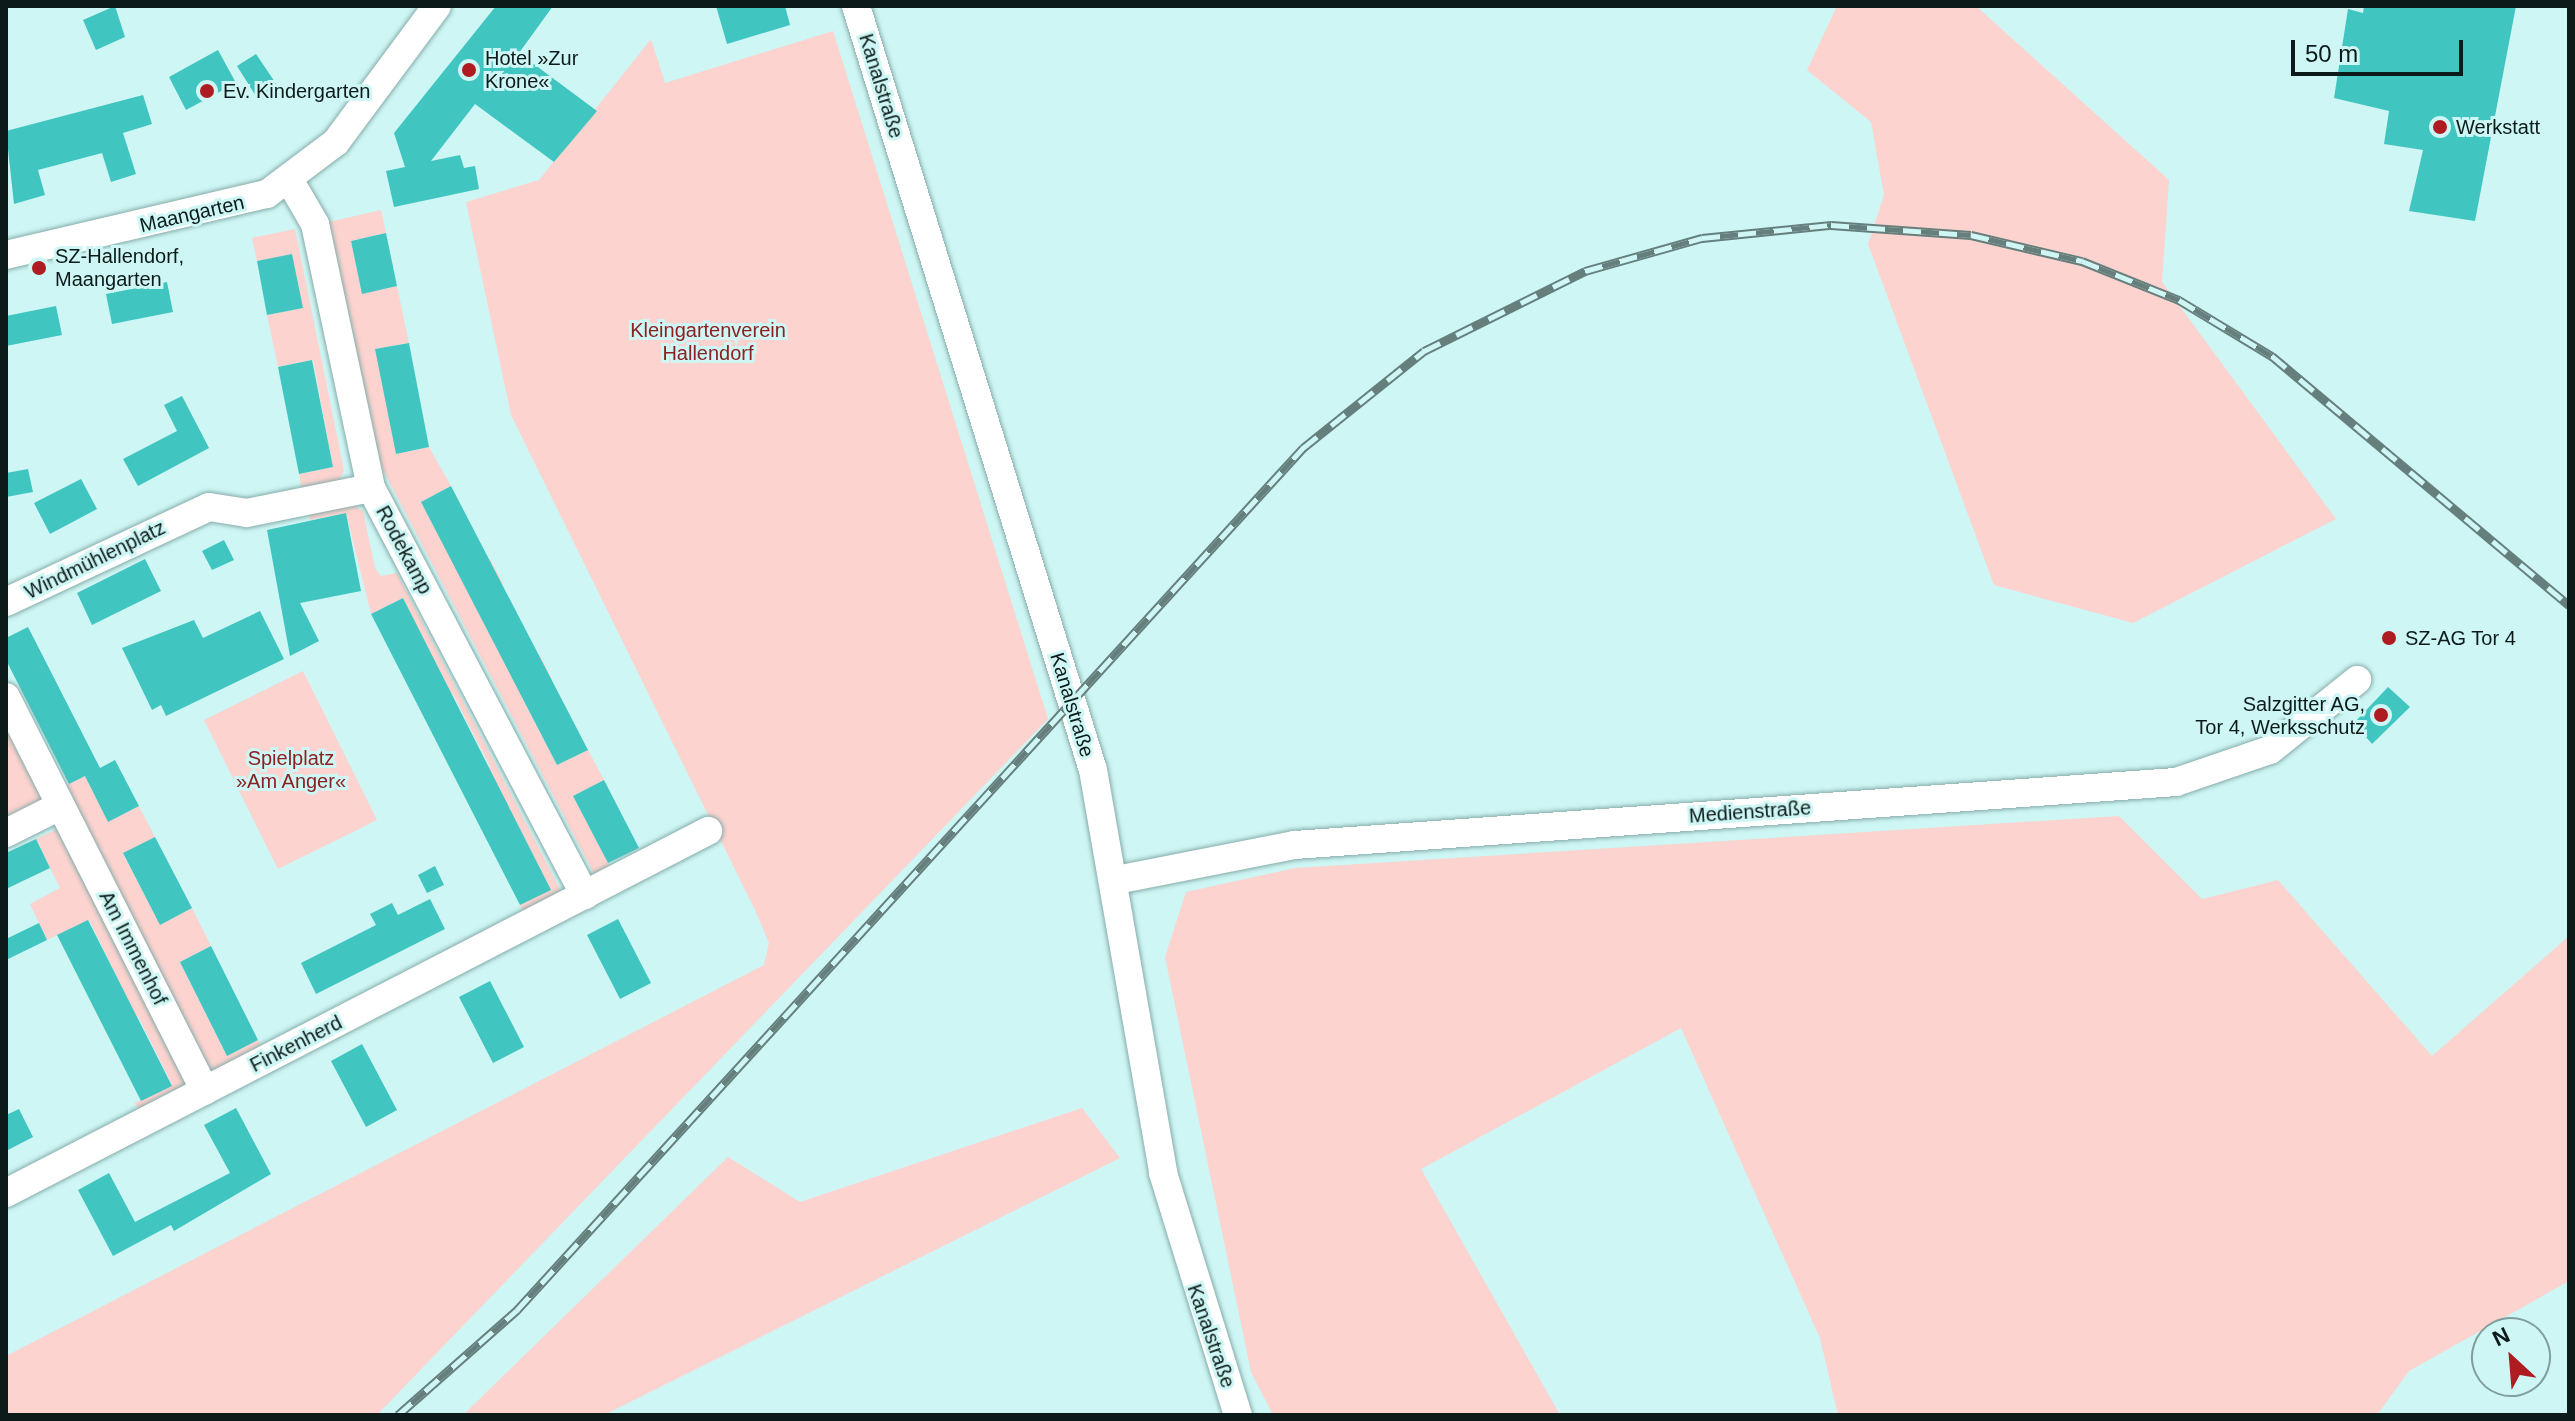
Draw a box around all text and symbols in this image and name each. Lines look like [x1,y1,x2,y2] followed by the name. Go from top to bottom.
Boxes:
[2295,24,2467,74] scale bar
[854,31,908,141] street label: Kanalstraße
[2305,40,2358,67] text: 50 m
[485,46,578,93] place label: Hotel »Zur Krone«
[460,61,478,79] marker: Hotel »Zur Krone«
[223,79,370,103] place label: Ev. Kindergarten
[198,82,216,100] marker: Ev. Kindergarten
[2456,115,2540,139] place label: Werkstatt
[2431,118,2449,136] marker: Werkstatt
[137,190,247,238] street label: Maangarten
[55,244,184,291] place label: SZ-Hallendorf, Maangarten
[30,259,48,277] marker: SZ-Hallendorf, Maangarten
[630,319,786,366] park label: Kleingartenverein Hallendorf
[371,502,437,598] street label: Rodekamp
[21,516,169,604] street label: Windmühlenplatz
[2405,626,2516,650] place label: SZ-AG Tor 4
[2380,629,2398,647] marker: SZ-AG Tor 4
[1045,650,1099,760] street label: Kanalstraße
[2195,692,2365,739] place label: Salzgitter AG, Tor 4, Werksschutz
[2372,706,2390,724] marker: Salzgitter AG, Tor 4, Werksschutz
[235,747,347,794] park label: Spielplatz »Am Anger«
[1688,796,1812,828] street label: Medienstraße
[94,887,172,1009] street label: Am Immenhof
[246,1011,346,1077] street label: Finkenherd
[1182,1281,1240,1391] street label: Kanalstraße
[2471,1317,2551,1397] north arrow
[2489,1322,2514,1351] text: N

